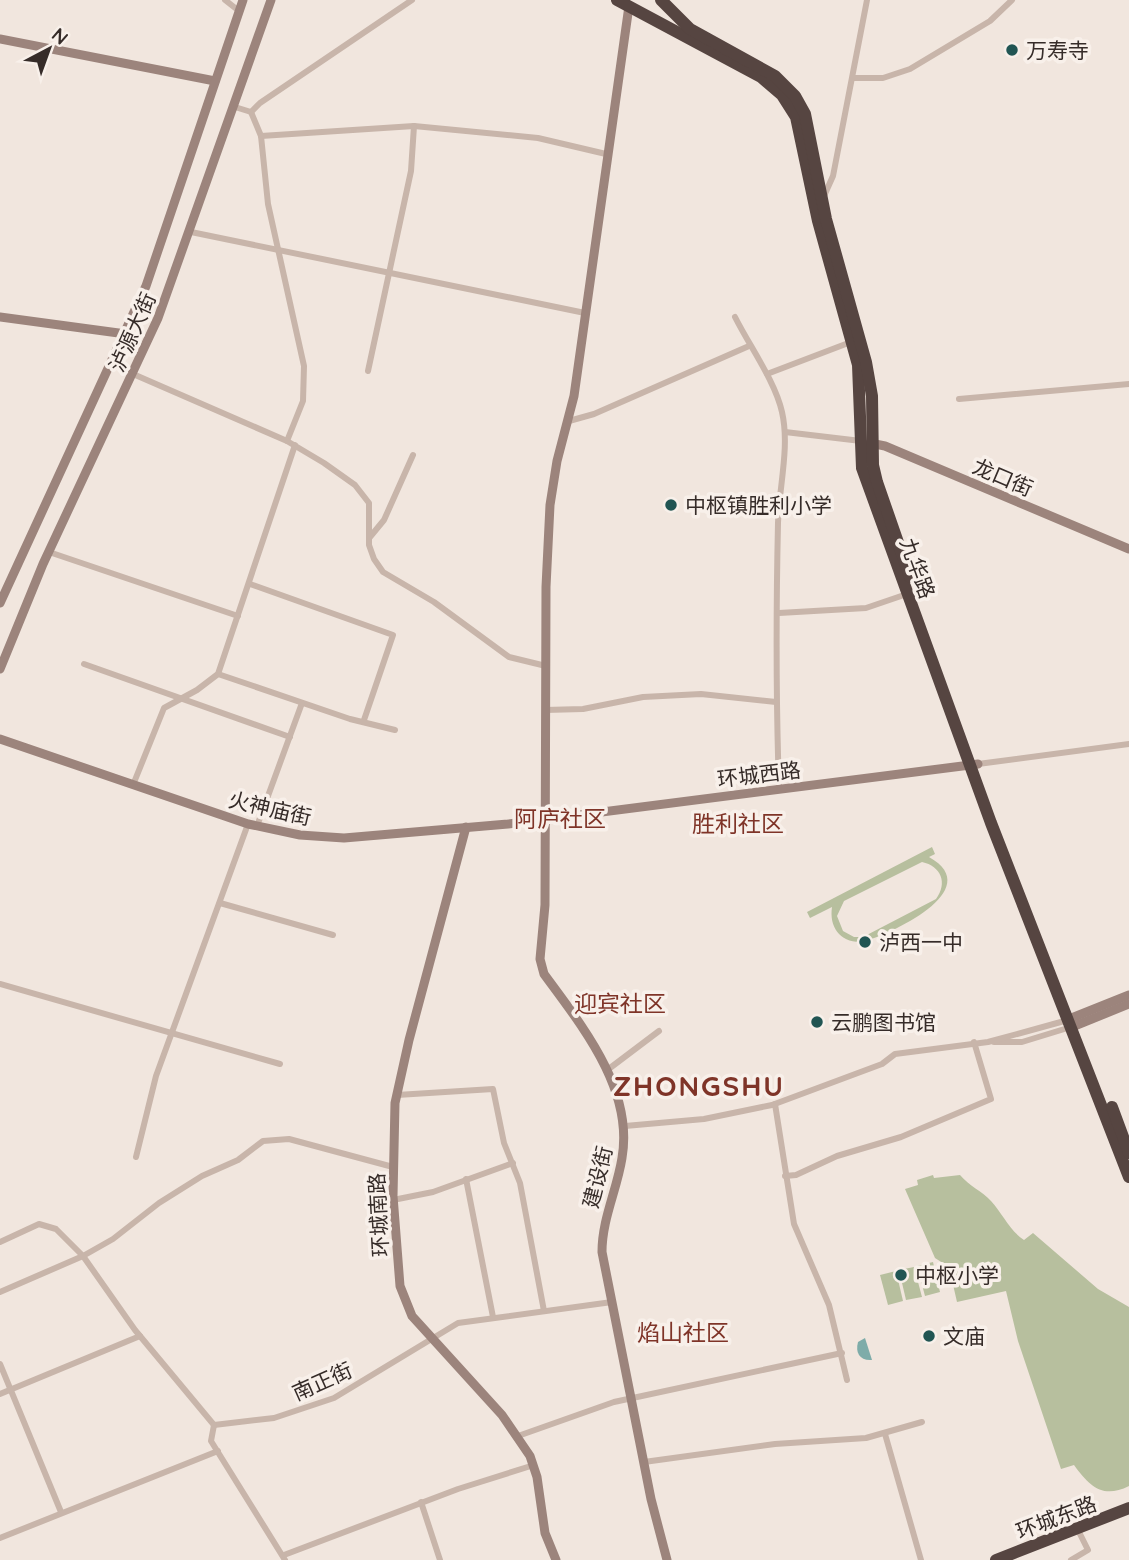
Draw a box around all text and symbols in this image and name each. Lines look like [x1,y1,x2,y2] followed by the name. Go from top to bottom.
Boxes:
[14,14,84,84] north arrow
[47,23,73,50] text: N
[1026,37,1089,63] place label: 万寿寺
[1004,42,1020,58] marker: 万寿寺
[103,288,161,376] street label: 泸源大街
[969,453,1037,501] street label: 龙口街
[685,492,832,518] place label: 中枢镇胜利小学
[663,497,679,513] marker: 中枢镇胜利小学
[895,534,941,602] street label: 九华路
[716,756,802,792] street label: 环城西路
[226,786,314,830] street label: 火神庙街
[514,804,606,833] district label: 阿庐社区
[692,809,784,838] district label: 胜利社区
[879,929,963,955] place label: 泸西一中
[857,934,873,950] marker: 泸西一中
[574,989,666,1018] district label: 迎宾社区
[831,1009,936,1035] place label: 云鹏图书馆
[809,1014,825,1030] marker: 云鹏图书馆
[613,1068,785,1103] district label: ZHONGSHU
[577,1143,617,1211] street label: 建设街
[363,1172,393,1258] street label: 环城南路
[915,1262,999,1288] place label: 中枢小学
[893,1267,909,1283] marker: 中枢小学
[637,1318,729,1347] district label: 焰山社区
[943,1323,985,1349] place label: 文庙
[921,1328,937,1344] marker: 文庙
[288,1356,356,1406] street label: 南正街
[1012,1490,1100,1544] street label: 环城东路

